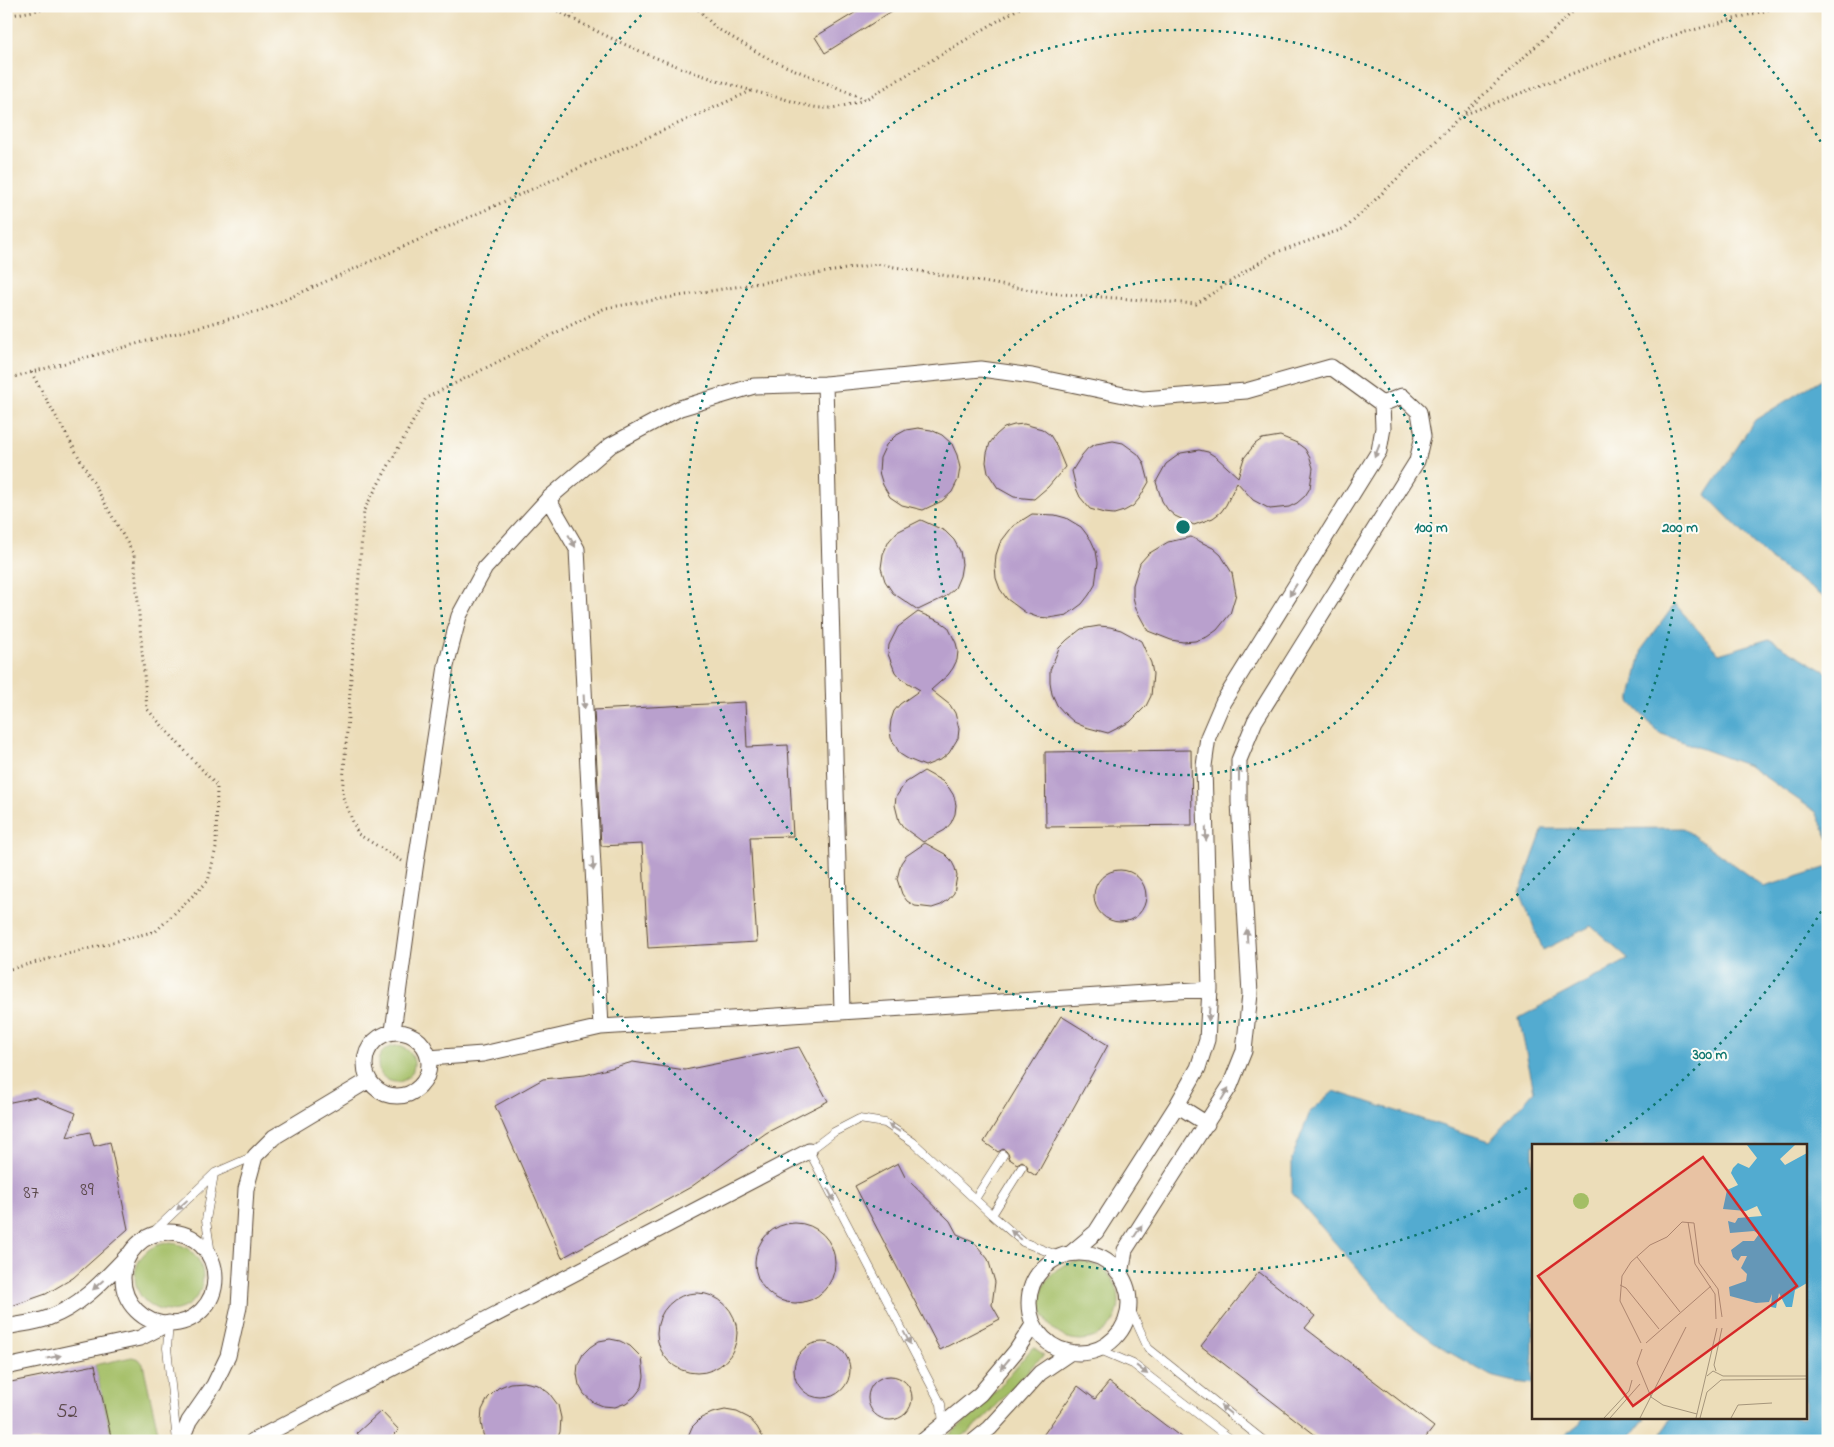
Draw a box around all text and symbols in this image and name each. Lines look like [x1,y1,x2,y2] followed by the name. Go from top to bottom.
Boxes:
[1373,444,1381,458] one-way arrow
[1414,517,1448,539] text: 100 m
[1661,517,1698,539] text: 200 m
[1174,518,1192,536] centre of rings
[568,534,577,548] one-way arrow
[1288,583,1298,596] one-way arrow
[581,694,589,710] one-way arrow
[1235,765,1243,781] one-way arrow
[1202,826,1210,842] one-way arrow
[589,857,597,873] one-way arrow
[1242,928,1250,944] one-way arrow
[1204,1006,1212,1022] one-way arrow
[1692,1044,1728,1066] text: 300 m
[1221,1087,1230,1100] one-way arrow
[887,1123,900,1133] one-way arrow
[1532,1144,1806,1420] inset map
[80,1176,94,1205] house number: 89
[23,1179,39,1208] house number: 87
[827,1187,835,1202] one-way arrow
[176,1199,188,1211] one-way arrow
[1133,1224,1142,1237] one-way arrow
[1009,1230,1022,1241] one-way arrow
[92,1280,105,1291] one-way arrow
[903,1331,911,1346] one-way arrow
[46,1353,61,1361] one-way arrow
[999,1358,1011,1370] one-way arrow
[1135,1365,1148,1376] one-way arrow
[56,1398,78,1427] house number: 52
[1220,1405,1233,1416] one-way arrow

